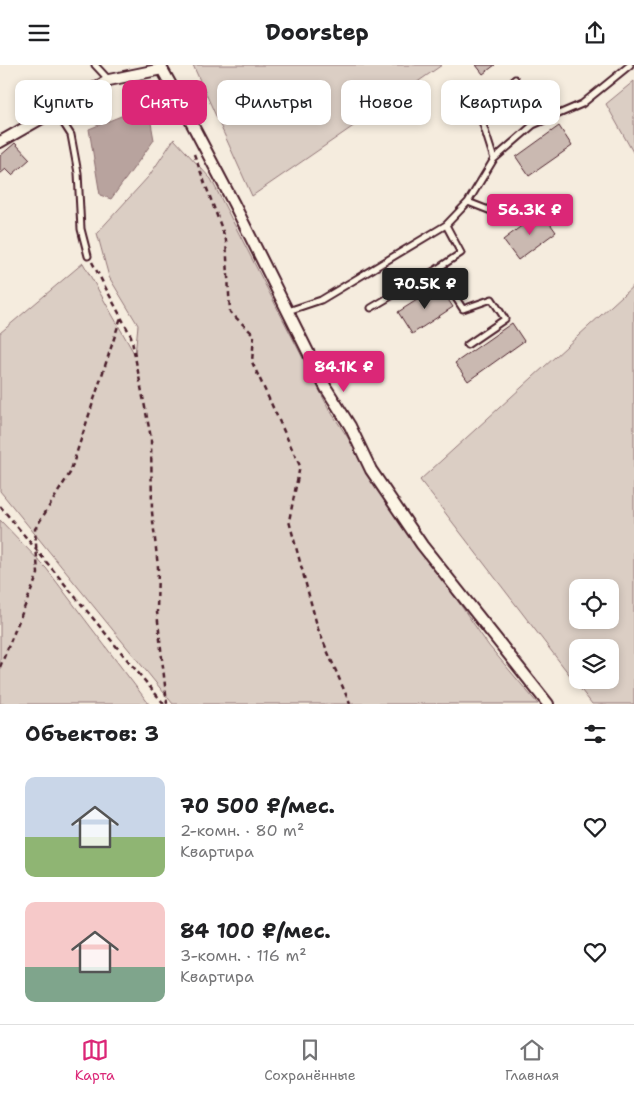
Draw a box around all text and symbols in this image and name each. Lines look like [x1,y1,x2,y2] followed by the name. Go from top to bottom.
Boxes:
[265,18,369,47] text: Doorstep
[25,19,53,47] icon: menu
[581,19,609,47] icon: share
[15,80,112,125] chip: Купить
[122,80,207,125] chip: Снять
[217,80,331,125] chip: Фильтры
[341,80,431,125] chip: Новое
[441,80,560,125] chip: Квартира
[484,193,576,236] pin: 56.3K ₽
[498,199,562,220] text: 56.3K ₽
[379,267,471,310] pin: 70.5K ₽
[393,273,457,294] text: 70.5K ₽
[298,351,390,393] pin: 84.1K ₽
[314,356,374,377] text: 84.1K ₽
[569,579,619,689] map controls
[569,579,619,629] button: locate
[569,639,619,689] button: layers
[25,720,159,748] text: Объектов: 3
[581,720,609,748] icon: filters
[180,792,335,820] text: 70 500 ₽/мес.
[65,797,125,857] icon: home
[581,813,609,841] icon: heart
[180,820,304,841] text: 2-комн. · 80 m²
[180,841,254,862] text: Квартира
[180,917,331,945] text: 84 100 ₽/мес.
[65,922,125,982] icon: home
[581,938,609,966] icon: heart
[180,945,307,966] text: 3-комн. · 116 m²
[180,966,254,987] text: Квартира
[75,1036,115,1084] tab: Карта
[264,1036,356,1084] tab: Сохранённые
[505,1036,559,1084] tab: Главная

